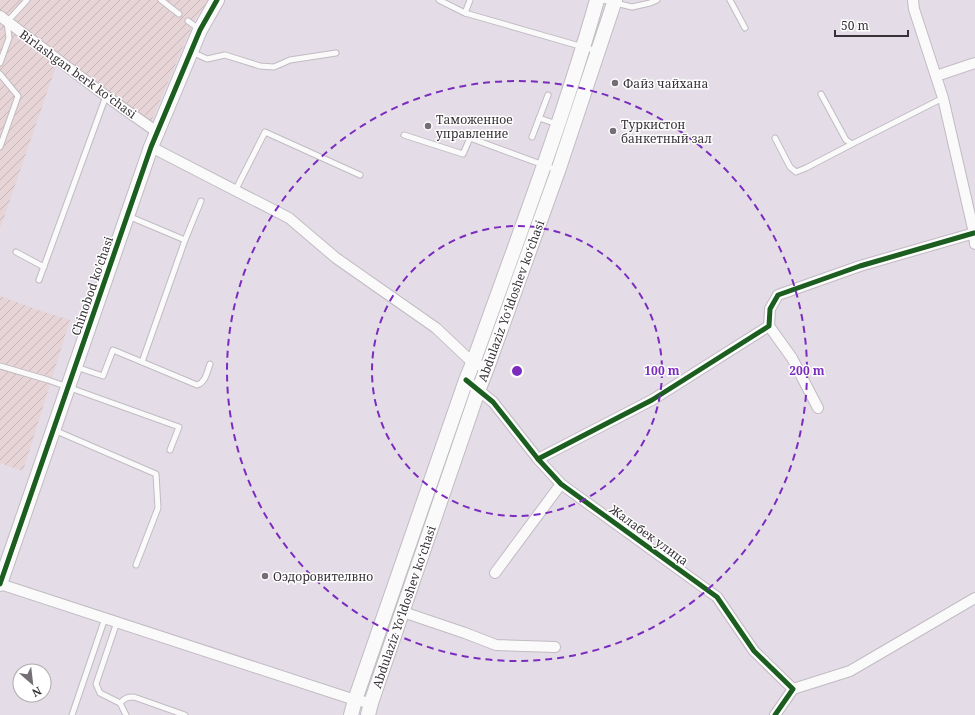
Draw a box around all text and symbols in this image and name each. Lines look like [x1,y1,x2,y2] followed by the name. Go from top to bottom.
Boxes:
[835,12,908,38] scale bar
[841,17,869,34] text: 50 m
[16,26,140,122] street label: Birlashgan berk koʻchasi
[623,75,708,92] place label: Файз чайхана
[610,78,620,88] marker: Файз чайхана
[436,111,513,142] place label: Таможенное управление
[621,116,712,147] place label: Туркистон банкетный зал
[423,121,433,131] marker: Таможенное управление
[608,126,618,136] marker: Туркистон банкетный зал
[474,218,548,384] street label: Abdulaziz Yoʻldoshev koʻchasi
[67,234,117,338] street label: Chinobod ko'chasi
[644,362,680,379] text: 100 m
[789,362,825,379] text: 200 m
[510,364,524,378] centre of rings
[605,500,692,569] street label: Жалабек улица
[368,523,440,691] street label: Abdulaziz Yoʻldoshev koʻchasi
[273,568,373,585] place label: Оэдоровителвно
[260,571,270,581] marker: Оэдоровителвно
[12,663,52,703] north arrow
[29,684,44,701] text: N

